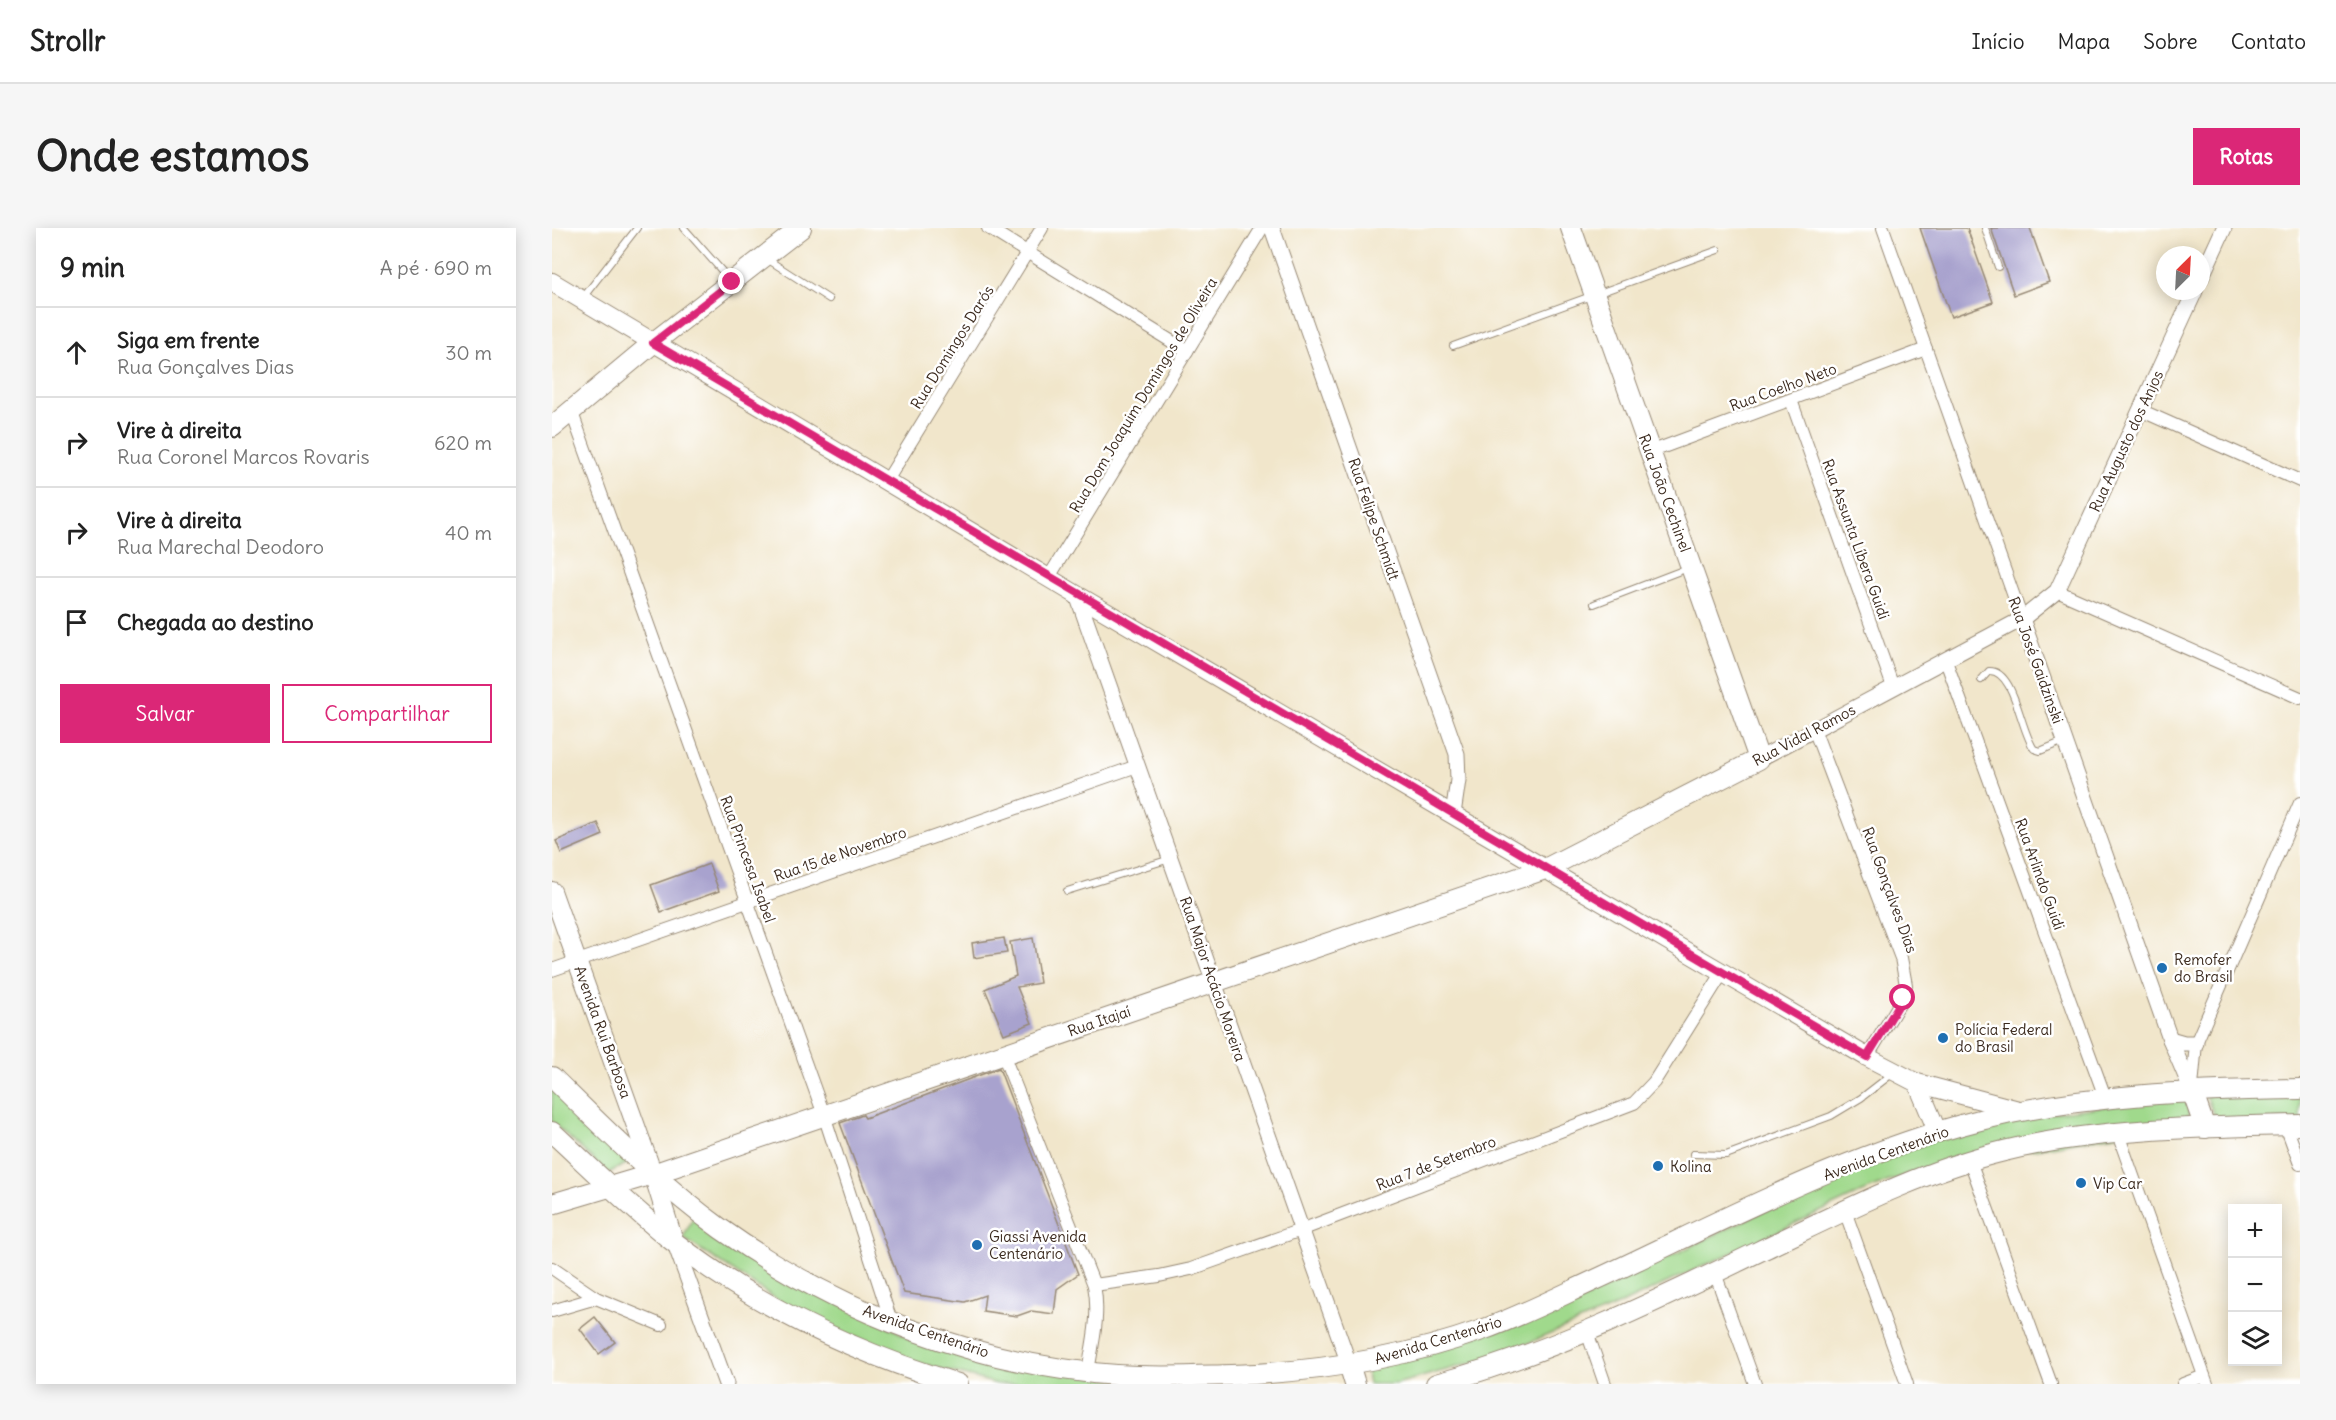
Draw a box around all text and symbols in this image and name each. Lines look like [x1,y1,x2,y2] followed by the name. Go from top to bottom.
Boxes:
[30,23,105,59] text: Strollr
[1971,28,2025,55] text: Início
[2058,28,2110,55] text: Mapa
[2143,28,2198,55] text: Sobre
[2231,28,2306,55] text: Contato
[2193,128,2300,185] button: Rotas
[36,130,309,182] text: Onde estamos
[2156,246,2210,300] north arrow
[60,251,125,284] text: 9 min
[380,255,492,280] text: A pé · 690 m
[718,268,744,294] route end
[1065,274,1221,516] street label: Rua Dom Joaquim Domingos de Oliveira
[906,282,998,412] street label: Rua Domingos Darós
[117,326,260,354] text: Siga em frente
[60,336,93,369] icon: ahead
[445,340,492,365] text: 30 m
[117,354,294,379] text: Rua Gonçalves Dias
[1727,359,1839,415] street label: Rua Coelho Neto
[2085,367,2167,515] street label: Rua Augusto dos Anjos
[117,416,242,444] text: Vire à direita
[60,426,93,459] icon: right
[434,430,492,455] text: 620 m
[1635,431,1695,555] street label: Rua João Cechinel
[117,444,370,469] text: Rua Coronel Marcos Rovaris
[1344,455,1404,583] street label: Rua Felipe Schmidt
[1818,456,1894,622] street label: Rua Assunta Líbera Guidi
[117,506,242,534] text: Vire à direita
[60,516,93,549] icon: right
[445,520,492,545] text: 40 m
[117,534,324,559] text: Rua Marechal Deodoro
[2004,594,2068,726] street label: Rua José Gaidzinski
[60,606,93,639] icon: arrive
[117,608,314,636] text: Chegada ao destino
[60,684,270,743] button: Salvar
[282,684,492,743] button: Compartilhar
[1749,700,1859,770] street label: Rua Vidal Ramos
[716,793,780,925] street label: Rua Princesa Isabel
[2011,816,2069,932] street label: Rua Arlindo Guidi
[771,822,909,886] street label: Rua 15 de Novembro
[1858,824,1922,956] street label: Rua Gonçalves Dias
[1176,894,1250,1064] street label: Rua Major Acácio Moreira
[2174,950,2233,986] place label: Remofer do Brasil
[2155,961,2169,975] marker: Remofer do Brasil
[570,963,636,1101] street label: Avenida Rui Barbosa
[1889,984,1915,1010] route start
[1065,1001,1133,1041] street label: Rua Itajaí
[1955,1020,2052,1056] place label: Polícia Federal do Brasil
[1936,1031,1950,1045] marker: Polícia Federal do Brasil
[1821,1121,1951,1185] street label: Avenida Centenário
[1373,1131,1499,1195] street label: Rua 7 de Setembro
[1670,1157,1712,1176] place label: Kolina
[1651,1159,1665,1173] marker: Kolina
[2093,1174,2142,1193] place label: Vip Car
[2074,1176,2088,1190] marker: Vip Car
[2228,1204,2282,1366] map controls
[2228,1204,2282,1258] button: +
[989,1227,1087,1263] place label: Giassi Avenida Centenário
[970,1238,984,1252] marker: Giassi Avenida Centenário
[2228,1258,2282,1312] button: −
[860,1301,992,1361] street label: Avenida Centenário
[1372,1312,1504,1368] street label: Avenida Centenário
[2228,1312,2282,1366] button: layers

